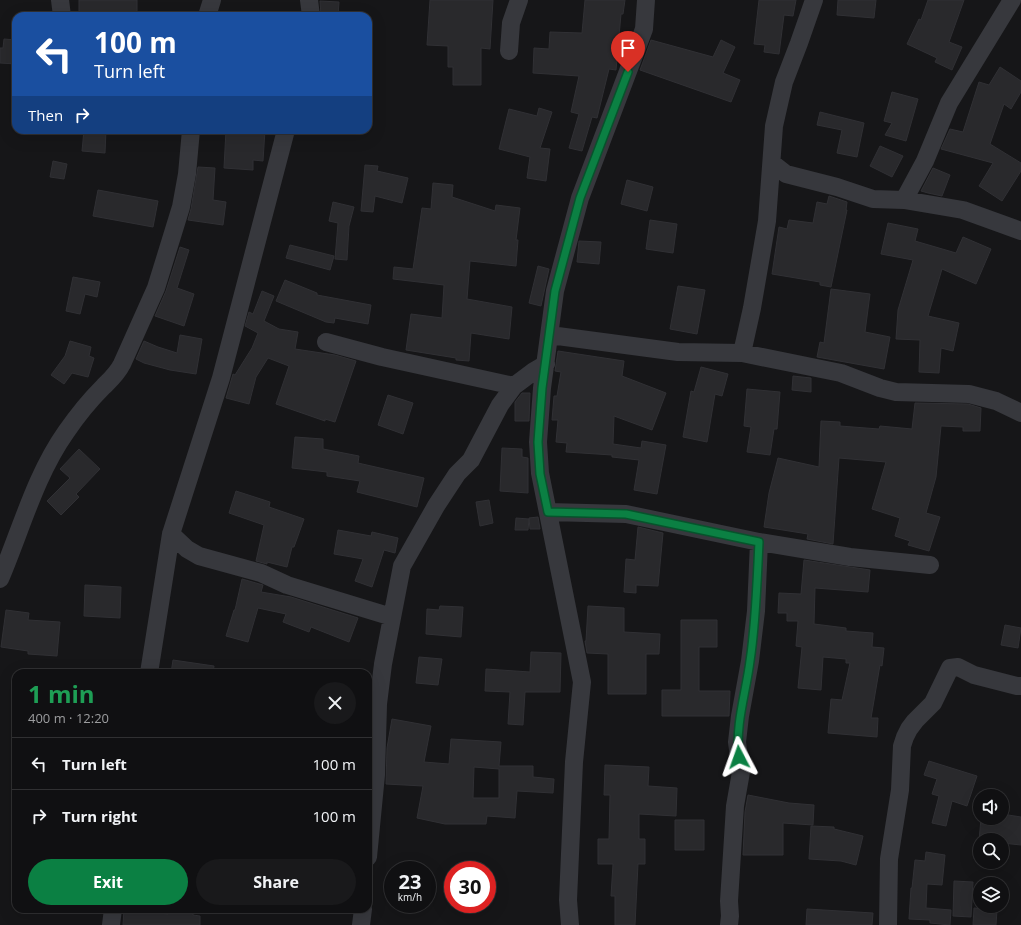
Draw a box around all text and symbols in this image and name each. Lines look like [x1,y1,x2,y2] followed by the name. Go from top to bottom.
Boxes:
[94,23,177,61] text: 100 m
[28,28,80,80] icon: left
[611,31,645,72] pin
[617,37,639,59] icon: arrive
[94,59,165,83] text: Turn left
[71,104,93,126] icon: right
[28,105,63,125] text: Then
[28,677,95,710] text: 1 min
[314,682,356,724] button: close
[28,709,109,727] text: 400 m · 12:20
[718,736,760,778] position arrow
[28,753,50,775] icon: left
[62,754,127,774] text: Turn left
[312,754,356,774] text: 100 m
[973,789,1009,913] map controls
[973,789,1009,825] button: sound
[28,805,50,827] icon: right
[62,806,137,826] text: Turn right
[312,806,356,826] text: 100 m
[973,833,1009,869] button: search
[28,859,188,905] button: Exit
[196,859,356,905] button: Share
[444,861,496,913] speed limit sign: 30
[399,868,421,895] text: 23
[973,877,1009,913] button: layers
[398,890,422,904] text: km/h

